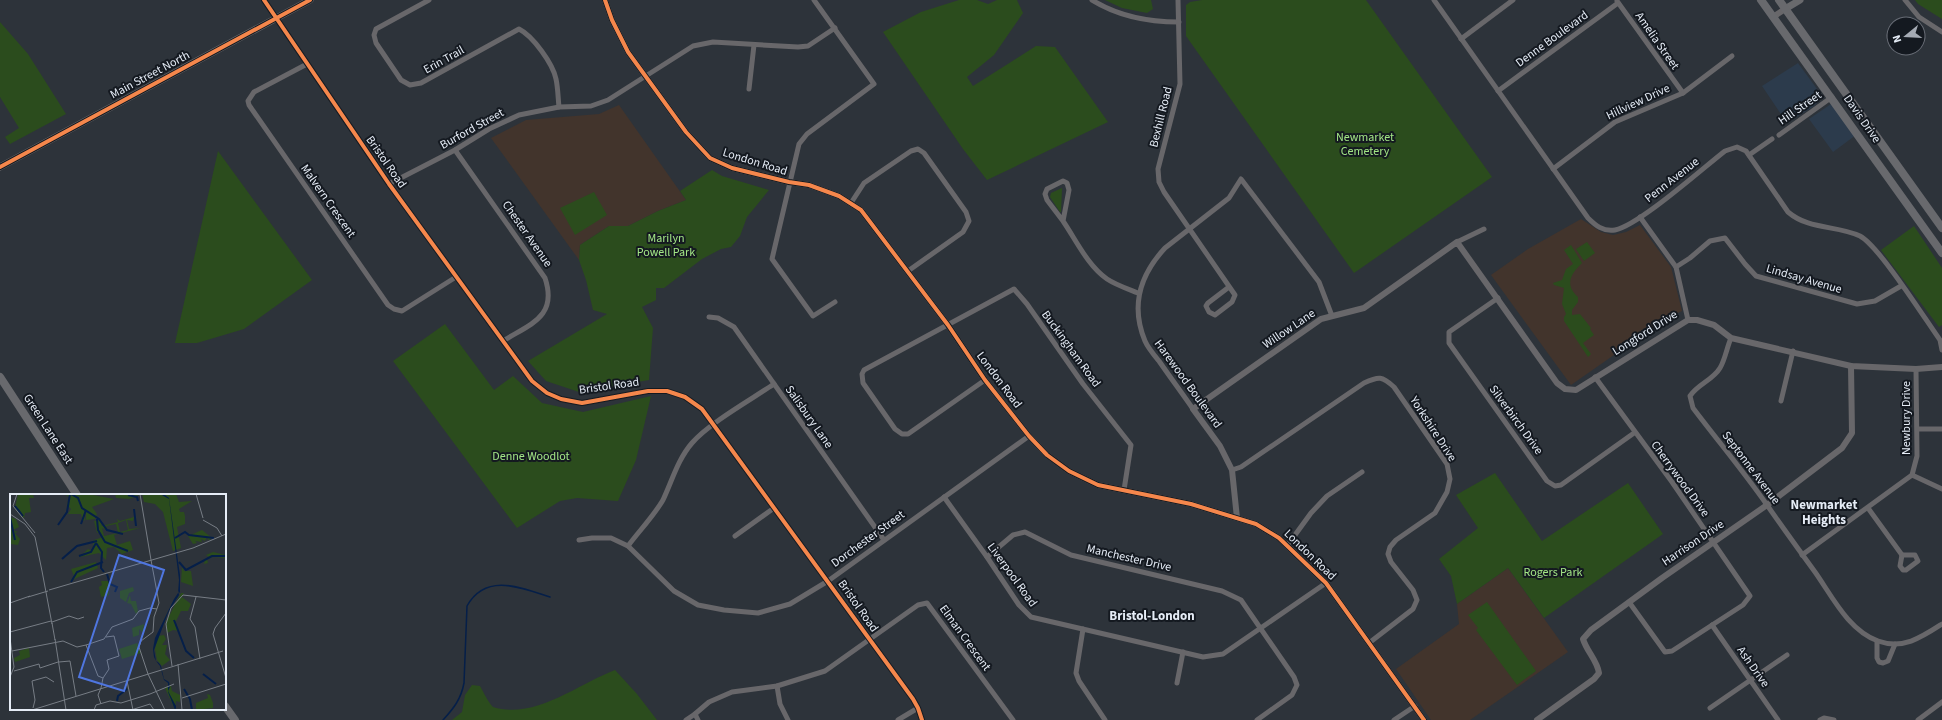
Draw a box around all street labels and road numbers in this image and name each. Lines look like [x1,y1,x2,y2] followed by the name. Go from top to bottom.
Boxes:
[1512,7,1592,71] street label: Denne Boulevard
[1631,9,1683,73] street label: Amelia Street
[421,42,467,78] street label: Erin Trail
[107,47,193,103] street label: Main Street North
[1603,80,1673,124] street label: Hillview Drive
[1145,85,1177,149] street label: Bexhill Road
[1775,87,1825,129] street label: Hill Street
[1839,91,1885,147] street label: Davis Drive
[437,104,507,154] street label: Burford Street
[362,132,410,192] street label: Bristol Road
[721,144,789,180] street label: London Road
[1641,153,1703,207] street label: Penn Avenue
[296,161,360,241] street label: Malvern Crescent
[498,197,556,271] street label: Chester Avenue
[1764,260,1844,298] street label: Lindsay Avenue
[1259,305,1319,353] street label: Willow Lane
[1609,306,1681,360] street label: Longford Drive
[1037,307,1105,391] street label: Buckingham Road
[1150,336,1226,432] street label: Harewood Boulevard
[972,348,1026,412] street label: London Road
[578,373,640,399] street label: Bristol Road
[1898,381,1915,455] street label: Newbury Drive
[781,382,837,452] street label: Salisbury Lane
[1485,382,1547,458] street label: Silverbirch Drive
[19,391,77,467] street label: Green Lane East
[1405,392,1461,465] street label: Yorkshire Drive
[1718,428,1784,508] street label: Septonne Avenue
[1647,438,1713,521] street label: Cherrywood Drive
[828,507,908,571] street label: Dorchester Street
[1659,516,1727,570] street label: Harrison Drive
[1280,526,1340,584] street label: London Road
[983,540,1041,610] street label: Liverpool Road
[1085,540,1173,576] street label: Manchester Drive
[834,576,882,636] street label: Bristol Road
[935,601,995,675] street label: Elman Crescent
[1733,643,1773,691] street label: Ash Drive

